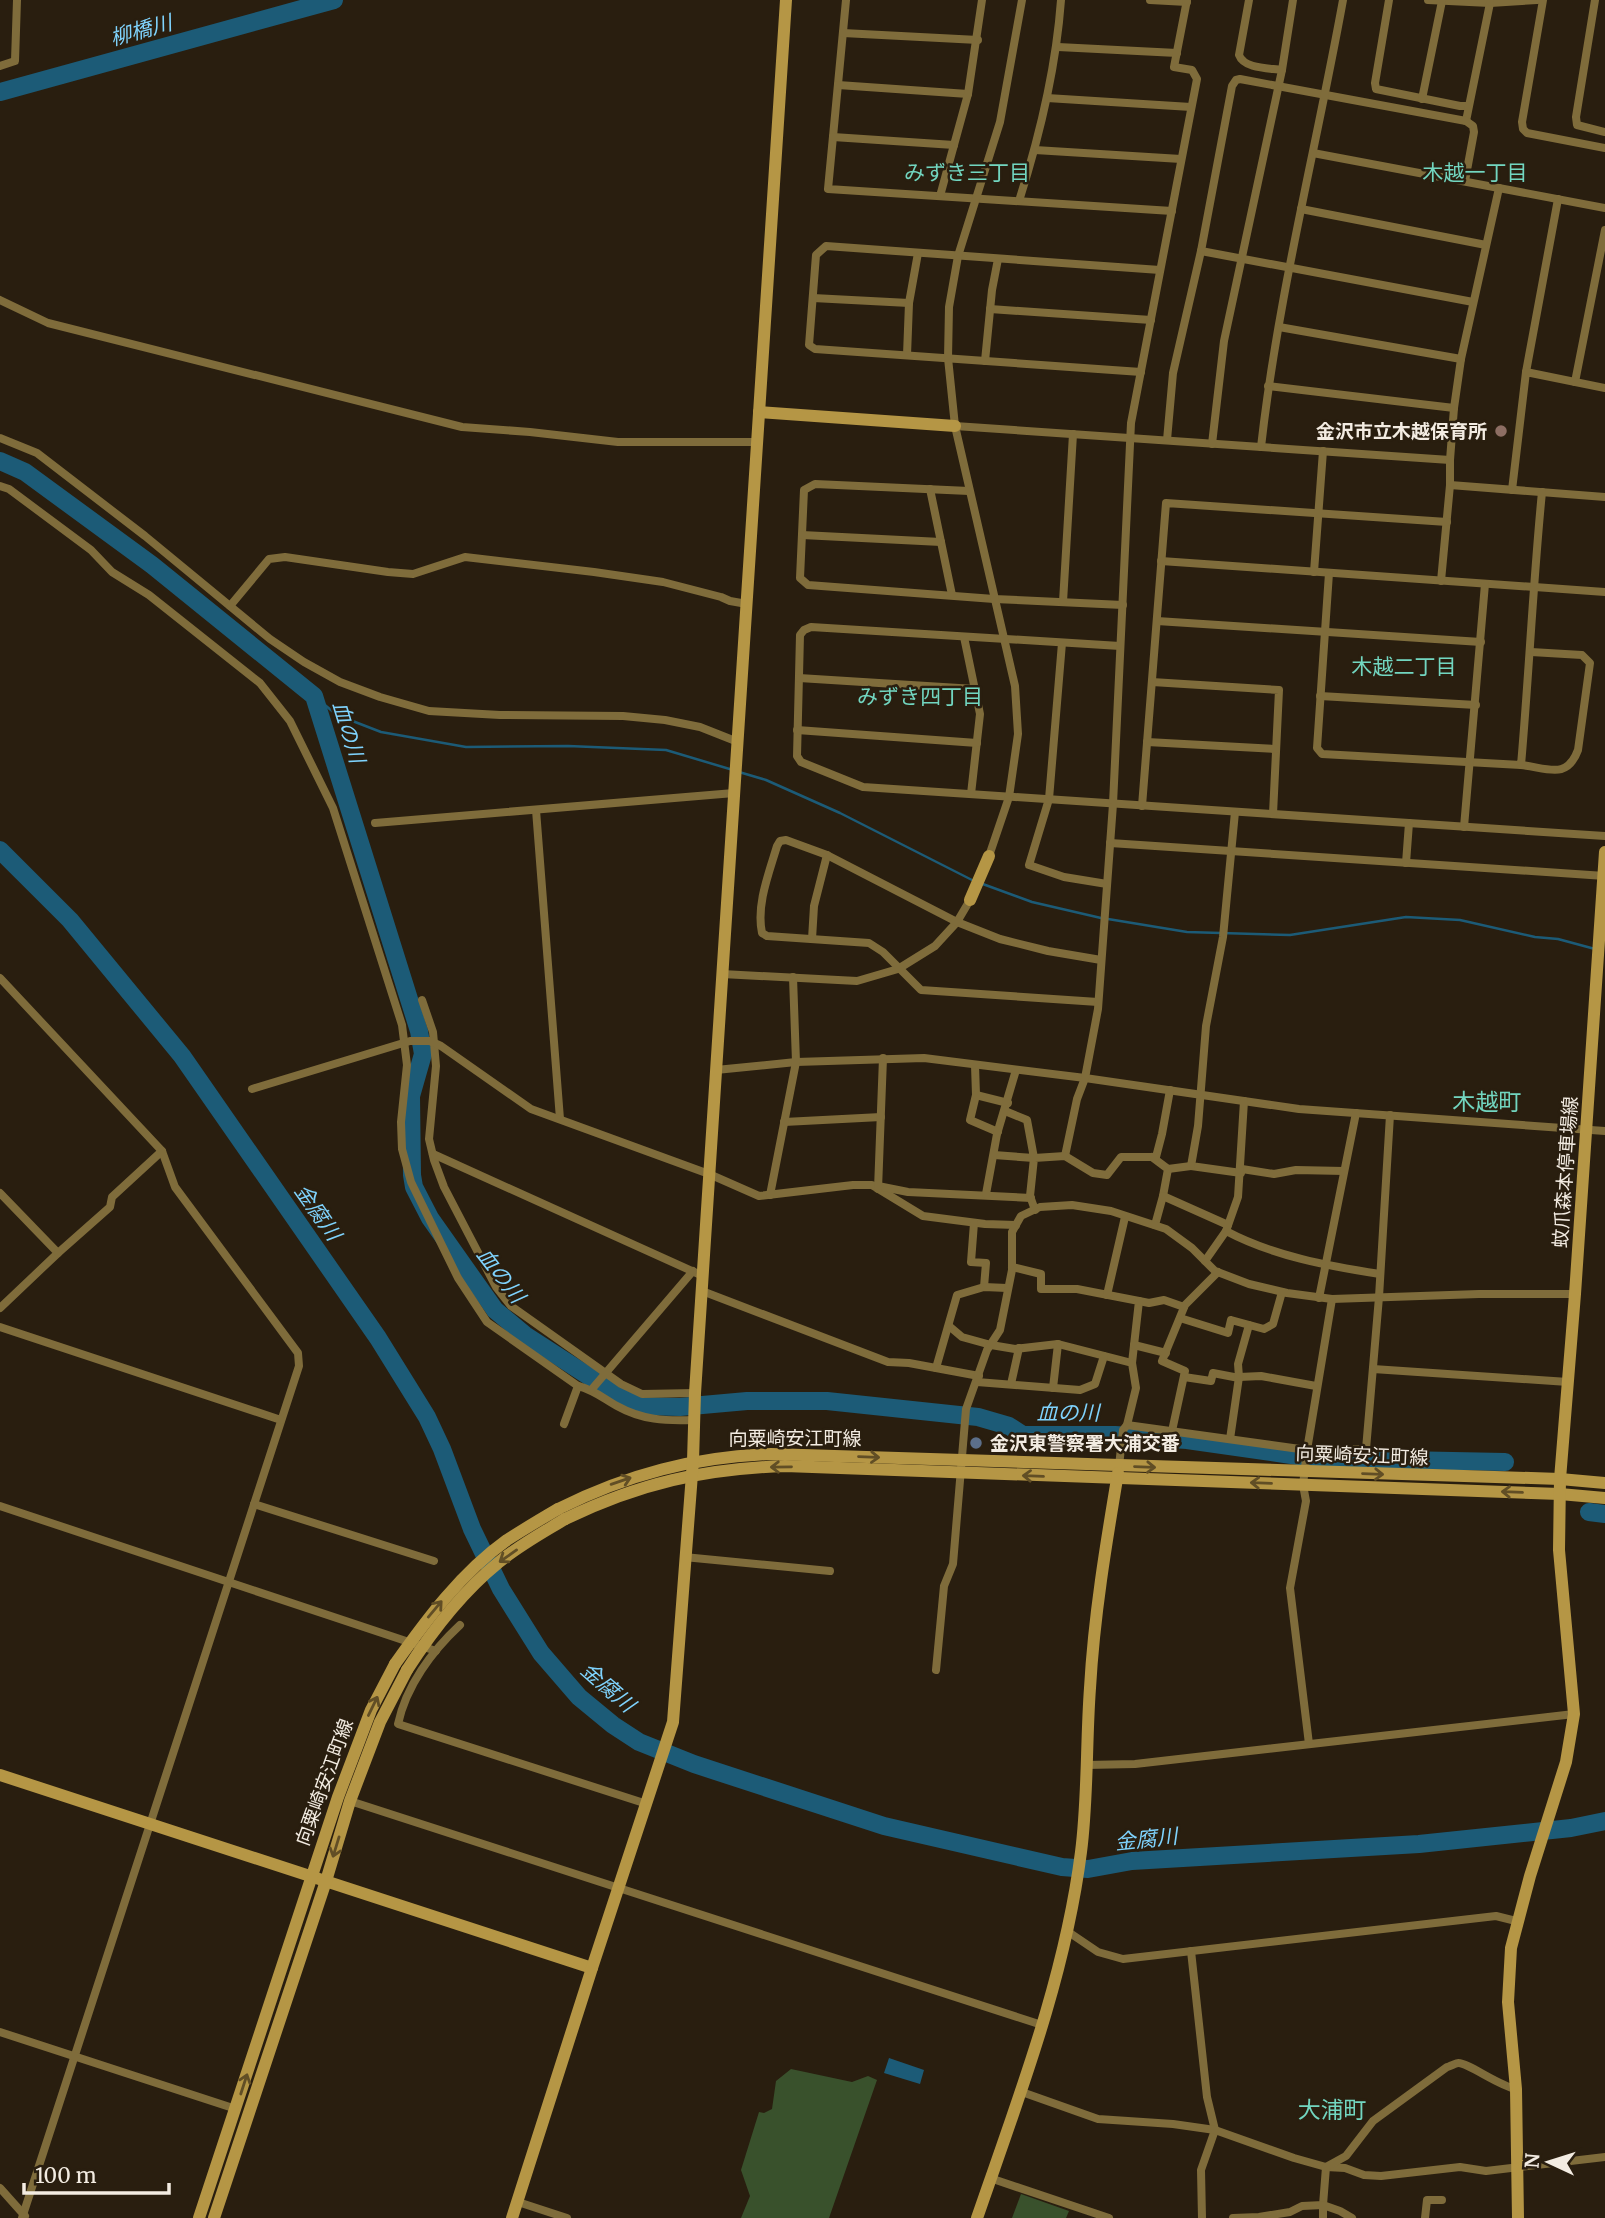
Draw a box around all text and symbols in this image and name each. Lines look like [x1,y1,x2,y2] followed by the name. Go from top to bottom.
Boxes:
[107,8,177,51] water label: 柳橋川
[904,159,1030,186] district label: みずき三丁目
[1423,159,1528,186] district label: 木越一丁目
[1316,419,1487,443] place label: 金沢市立木越保育所
[1493,423,1509,439] marker: 金沢市立木越保育所
[1352,653,1457,680] district label: 木越二丁目
[857,683,983,710] district label: みずき四丁目
[327,698,372,768] water label: 血の川
[1453,1087,1522,1116] district label: 木越町
[1548,1095,1582,1249] street label: 蚊爪森本停車場線
[289,1178,348,1247] water label: 金腐川
[471,1242,532,1310] water label: 血の川
[1037,1399,1101,1426] water label: 血の川
[728,1426,862,1450] street label: 向粟崎安江町線
[990,1431,1180,1455] place label: 金沢東警察署大浦交番
[968,1435,984,1451] marker: 金沢東警察署大浦交番
[1295,1441,1429,1469] street label: 向粟崎安江町線
[857,1450,880,1463] one-way arrow
[770,1460,793,1474] one-way arrow
[1134,1461,1157,1474] one-way arrow
[1361,1468,1384,1481] one-way arrow
[1022,1469,1045,1482] one-way arrow
[609,1474,631,1486] one-way arrow
[1249,1477,1272,1490] one-way arrow
[1501,1486,1524,1499] one-way arrow
[499,1549,518,1563] one-way arrow
[427,1601,443,1619] one-way arrow
[575,1656,642,1719] water label: 金腐川
[367,1696,381,1717] one-way arrow
[290,1715,358,1849] street label: 向粟崎安江町線
[1113,1822,1181,1856] water label: 金腐川
[329,1835,341,1857] one-way arrow
[239,2073,251,2095] one-way arrow
[1298,2095,1367,2124] district label: 大浦町
[1514,2127,1584,2197] north arrow
[24,2152,170,2196] scale bar
[1520,2152,1545,2169] text: N
[35,2162,97,2189] text: 100 m

